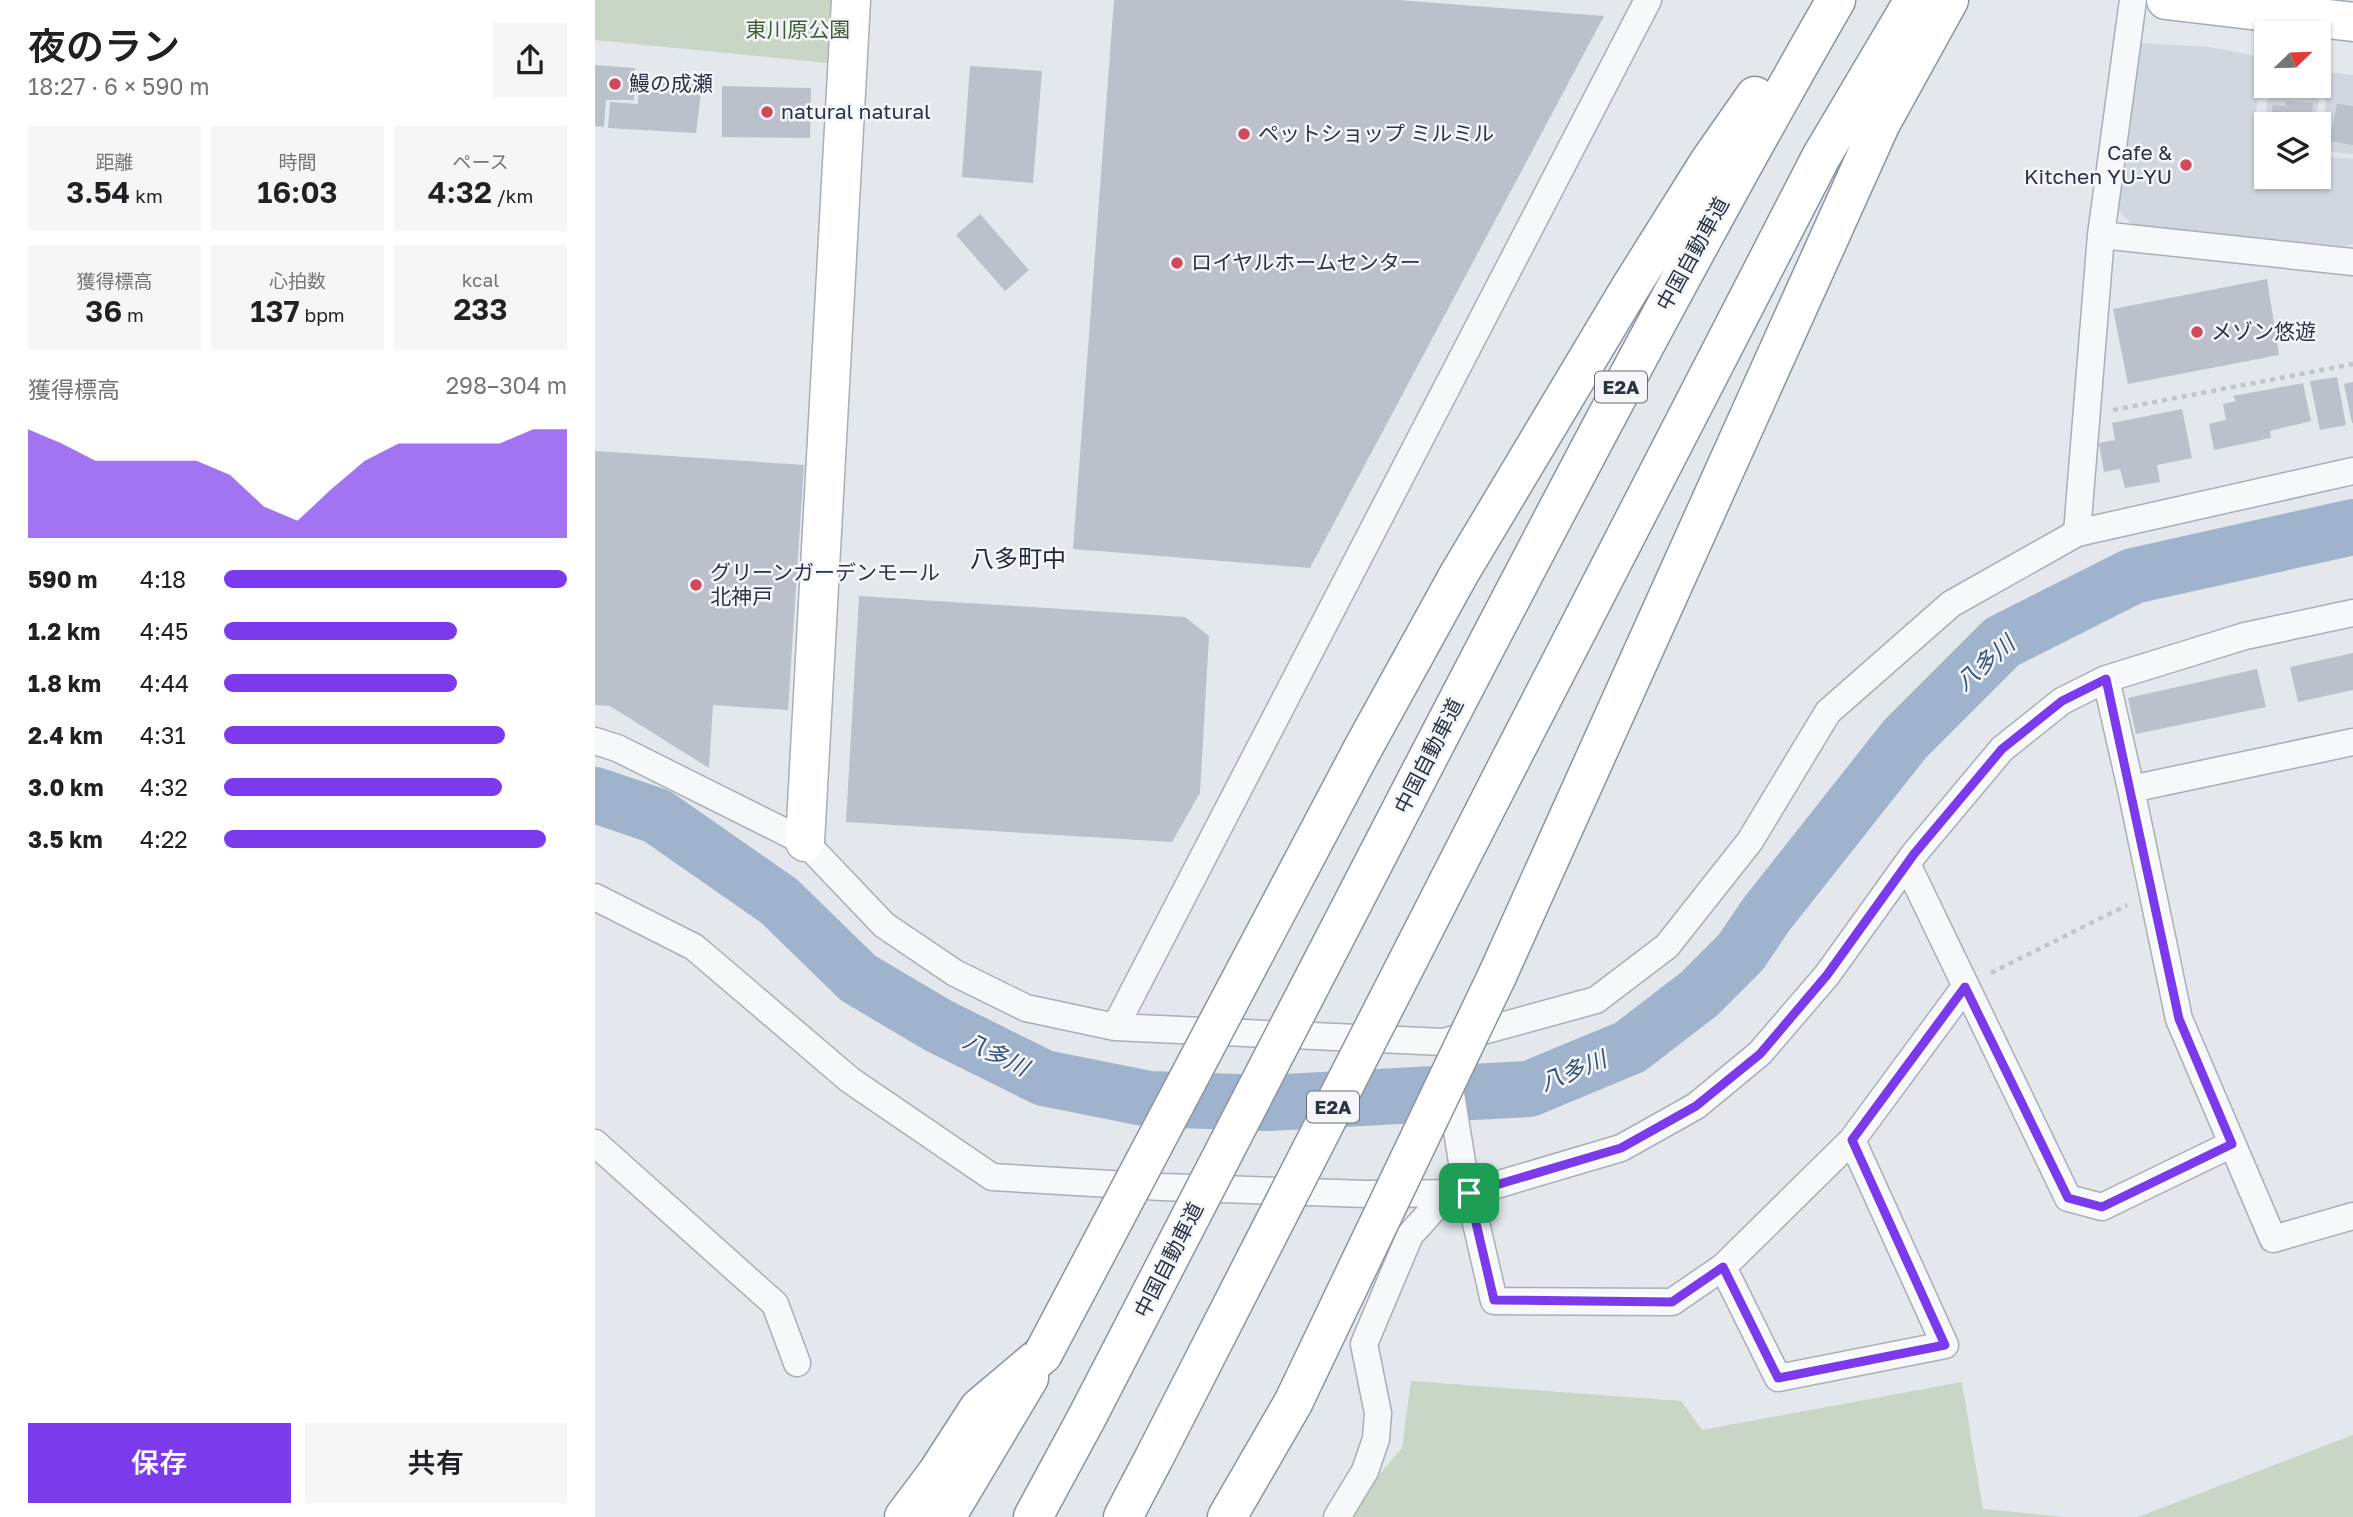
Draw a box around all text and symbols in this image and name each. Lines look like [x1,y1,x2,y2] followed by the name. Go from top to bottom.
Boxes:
[746,16,851,42] park label: 東川原公園
[2254,21,2331,98] north arrow
[2254,21,2331,189] map controls
[28,23,180,68] text: 夜のラン
[493,23,567,97] button: share
[629,70,713,96] place label: 鰻の成瀬
[28,72,210,100] text: 18:27 · 6 × 590 m
[607,76,623,92] marker: 鰻の成瀬
[781,98,931,124] place label: natural natural
[759,104,775,120] marker: natural natural
[2254,112,2331,189] button: layers
[1258,120,1494,146] place label: ペットショップ ミルミル
[1236,126,1252,142] marker: ペットショップ ミルミル
[2024,139,2172,189] place label: Cafe & Kitchen YU-YU
[95,150,134,173] text: 距離
[278,150,317,173] text: 時間
[452,150,509,173] text: ペース
[2178,157,2194,173] marker: Cafe & Kitchen YU-YU
[66,174,130,210] text: 3.54
[257,174,338,210] text: 16:03
[428,174,492,210] text: 4:32
[130,184,163,207] text: km
[492,184,533,207] text: /km
[1650,192,1734,315] street label: 中国自動車道
[1191,249,1421,275] place label: ロイヤルホームセンター
[1169,255,1185,271] marker: ロイヤルホームセンター
[462,268,499,291] text: kcal
[76,269,153,292] text: 獲得標高
[269,269,326,292] text: 心拍数
[453,291,508,327] text: 233
[85,293,122,329] text: 36
[250,293,300,329] text: 137
[122,303,144,326] text: m
[300,303,345,326] text: bpm
[2211,318,2316,344] place label: メゾン悠遊
[2189,324,2205,340] marker: メゾン悠遊
[446,371,567,399] text: 298–304 m
[1595,372,1647,402] road number: E2A
[28,375,120,403] text: 獲得標高
[970,543,1066,572] district label: 八多町中
[710,559,940,609] place label: グリーンガーデンモール 北神戸
[28,565,97,593] text: 590 m
[140,565,186,593] text: 4:18
[688,577,704,593] marker: グリーンガーデンモール 北神戸
[28,617,100,645] text: 1.2 km
[140,617,188,645] text: 4:45
[1949,627,2022,695] water label: 八多川
[28,669,101,697] text: 1.8 km
[140,669,189,697] text: 4:44
[1388,694,1468,818] street label: 中国自動車道
[28,721,103,749] text: 2.4 km
[140,721,186,749] text: 4:31
[28,773,104,801] text: 3.0 km
[140,773,188,801] text: 4:32
[28,825,103,853] text: 3.5 km
[140,825,188,853] text: 4:22
[959,1025,1036,1082] water label: 八多川
[1535,1043,1613,1096] water label: 八多川
[1307,1092,1359,1122] road number: E2A
[1439,1163,1499,1223] pin
[1450,1174,1488,1212] icon: arrive
[1128,1198,1208,1322] street label: 中国自動車道
[28,1423,291,1503] button: 保存
[305,1423,567,1503] button: 共有

